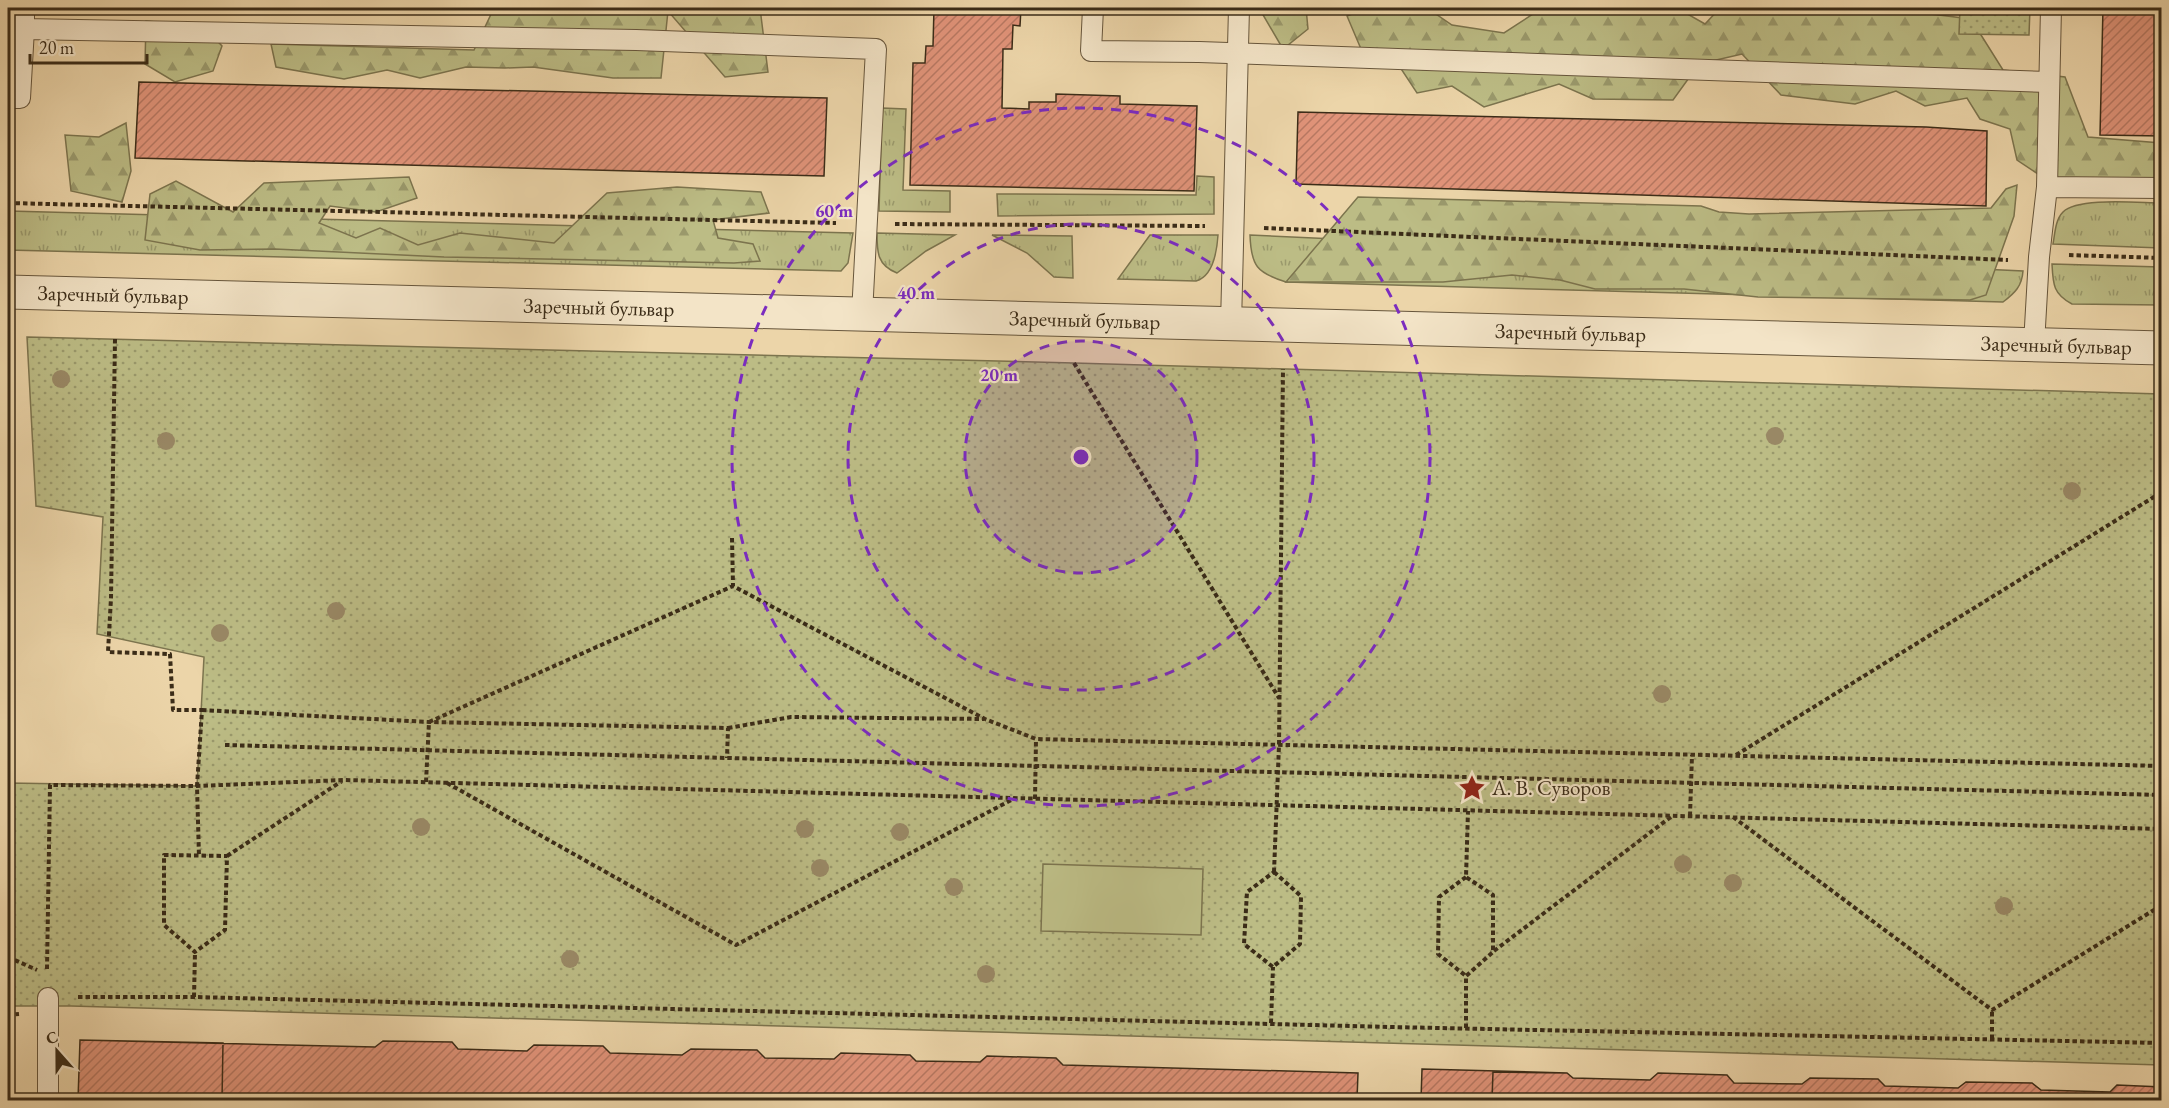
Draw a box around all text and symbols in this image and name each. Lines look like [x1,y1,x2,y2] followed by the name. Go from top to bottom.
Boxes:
[30,27,147,65] scale bar
[39,36,74,59] text: 20 m
[815,199,853,222] text: 60 m
[37,279,189,310] street label: Заречный бульвар
[897,281,935,304] text: 40 m
[523,291,675,322] street label: Заречный бульвар
[1009,304,1161,335] street label: Заречный бульвар
[1494,317,1647,348] street label: Заречный бульвар
[1980,329,2132,360] street label: Заречный бульвар
[980,363,1018,386] text: 20 m
[1071,447,1091,467] centre of rings
[1457,773,1487,803] place icon: А. В. Суворов
[1491,774,1611,801] place label: А. В. Суворов
[27,1021,87,1081] north arrow
[43,1026,61,1049] text: С

